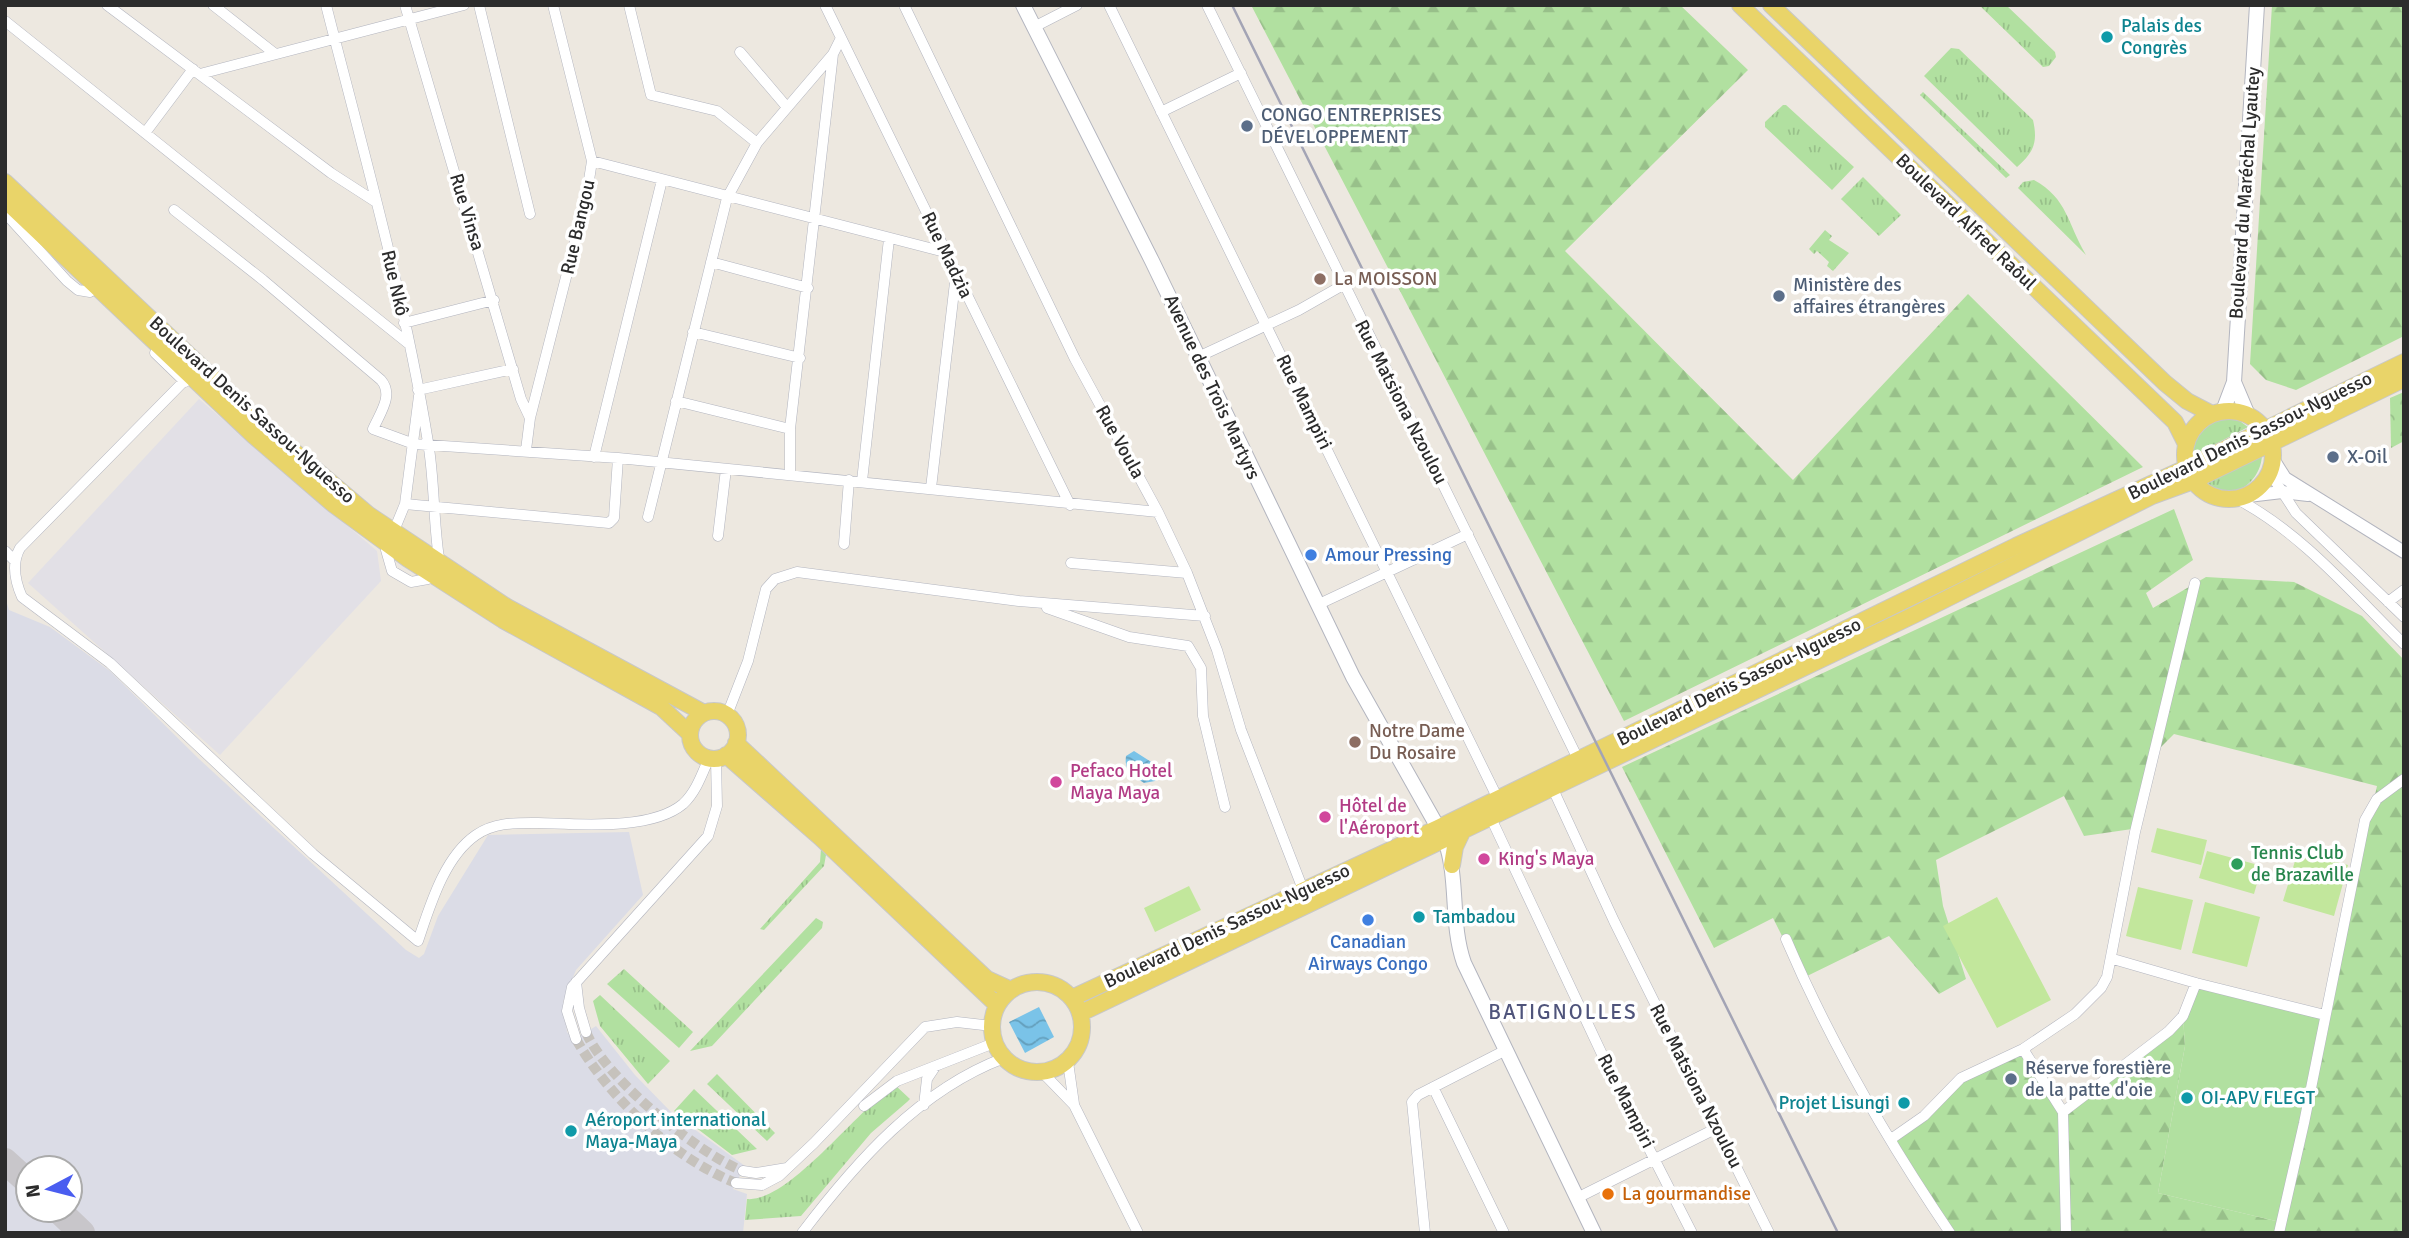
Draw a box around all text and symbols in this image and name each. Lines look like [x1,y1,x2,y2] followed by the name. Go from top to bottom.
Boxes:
[2121,14,2202,60] place label: Palais des Congrès
[2099,29,2115,45] marker: Palais des Congrès
[2224,66,2266,320] street label: Boulevard du Maréchal Lyautey
[1261,103,1441,149] place label: CONGO ENTREPRISES DÉVELOPPEMENT
[1239,118,1255,134] marker: CONGO ENTREPRISES DÉVELOPPEMENT
[1891,149,2041,295] street label: Boulevard Alfred Raôul
[444,171,490,253] street label: Rue Vinsa
[555,177,601,277] street label: Rue Bangou
[916,208,978,302] street label: Rue Madzia
[376,248,414,318] street label: Rue Nkô
[1334,267,1437,291] place label: La MOISSON
[1312,271,1328,287] marker: La MOISSON
[1793,273,1945,319] place label: Ministère des affaires étrangères
[1771,288,1787,304] marker: Ministère des affaires étrangères
[1159,291,1265,483] street label: Avenue des Trois Martyrs
[144,311,360,509] street label: Boulevard Denis Sassou-Nguesso
[1349,316,1453,488] street label: Rue Matsiona Nzoulou
[1271,351,1337,453] street label: Rue Mampiri
[2124,366,2376,506] street label: Boulevard Denis Sassou-Nguesso
[1090,401,1150,483] street label: Rue Voula
[2347,445,2388,469] place label: X-Oil
[2325,449,2341,465] marker: X-Oil
[1325,543,1452,567] place label: Amour Pressing
[1303,547,1319,563] marker: Amour Pressing
[1613,612,1865,752] street label: Boulevard Denis Sassou-Nguesso
[1369,719,1465,765] place label: Notre Dame Du Rosaire
[1347,734,1363,750] marker: Notre Dame Du Rosaire
[1070,759,1173,805] place label: Pefaco Hotel Maya Maya
[1048,774,1064,790] marker: Pefaco Hotel Maya Maya
[1339,794,1420,840] place label: Hôtel de l'Aéroport
[1317,809,1333,825] marker: Hôtel de l'Aéroport
[2251,841,2354,887] place label: Tennis Club de Brazaville
[1498,847,1594,871] place label: King's Maya
[1476,851,1492,867] marker: King's Maya
[2229,856,2245,872] marker: Tennis Club de Brazaville
[1100,858,1354,994] street label: Boulevard Denis Sassou-Nguesso
[1433,905,1516,929] place label: Tambadou
[1411,909,1427,925] marker: Tambadou
[1360,912,1376,928] marker: Canadian Airways Congo
[1308,930,1428,976] place label: Canadian Airways Congo
[1488,999,1638,1025] district label: BATIGNOLLES
[1644,1000,1748,1172] street label: Rue Matsiona Nzoulou
[1592,1050,1660,1152] street label: Rue Mampiri
[2025,1056,2171,1102] place label: Réserve forestière de la patte d'oie
[2003,1071,2019,1087] marker: Réserve forestière de la patte d'oie
[2201,1086,2316,1110] place label: OI-APV FLEGT
[2179,1090,2195,1106] marker: OI-APV FLEGT
[1778,1091,1890,1115] place label: Projet Lisungi
[1896,1095,1912,1111] marker: Projet Lisungi
[585,1108,766,1154] place label: Aéroport international Maya-Maya
[563,1123,579,1139] marker: Aéroport international Maya-Maya
[14,1154,84,1224] north arrow
[1622,1182,1751,1206] place label: La gourmandise
[20,1183,46,1199] text: N
[1600,1186,1616,1202] marker: La gourmandise

